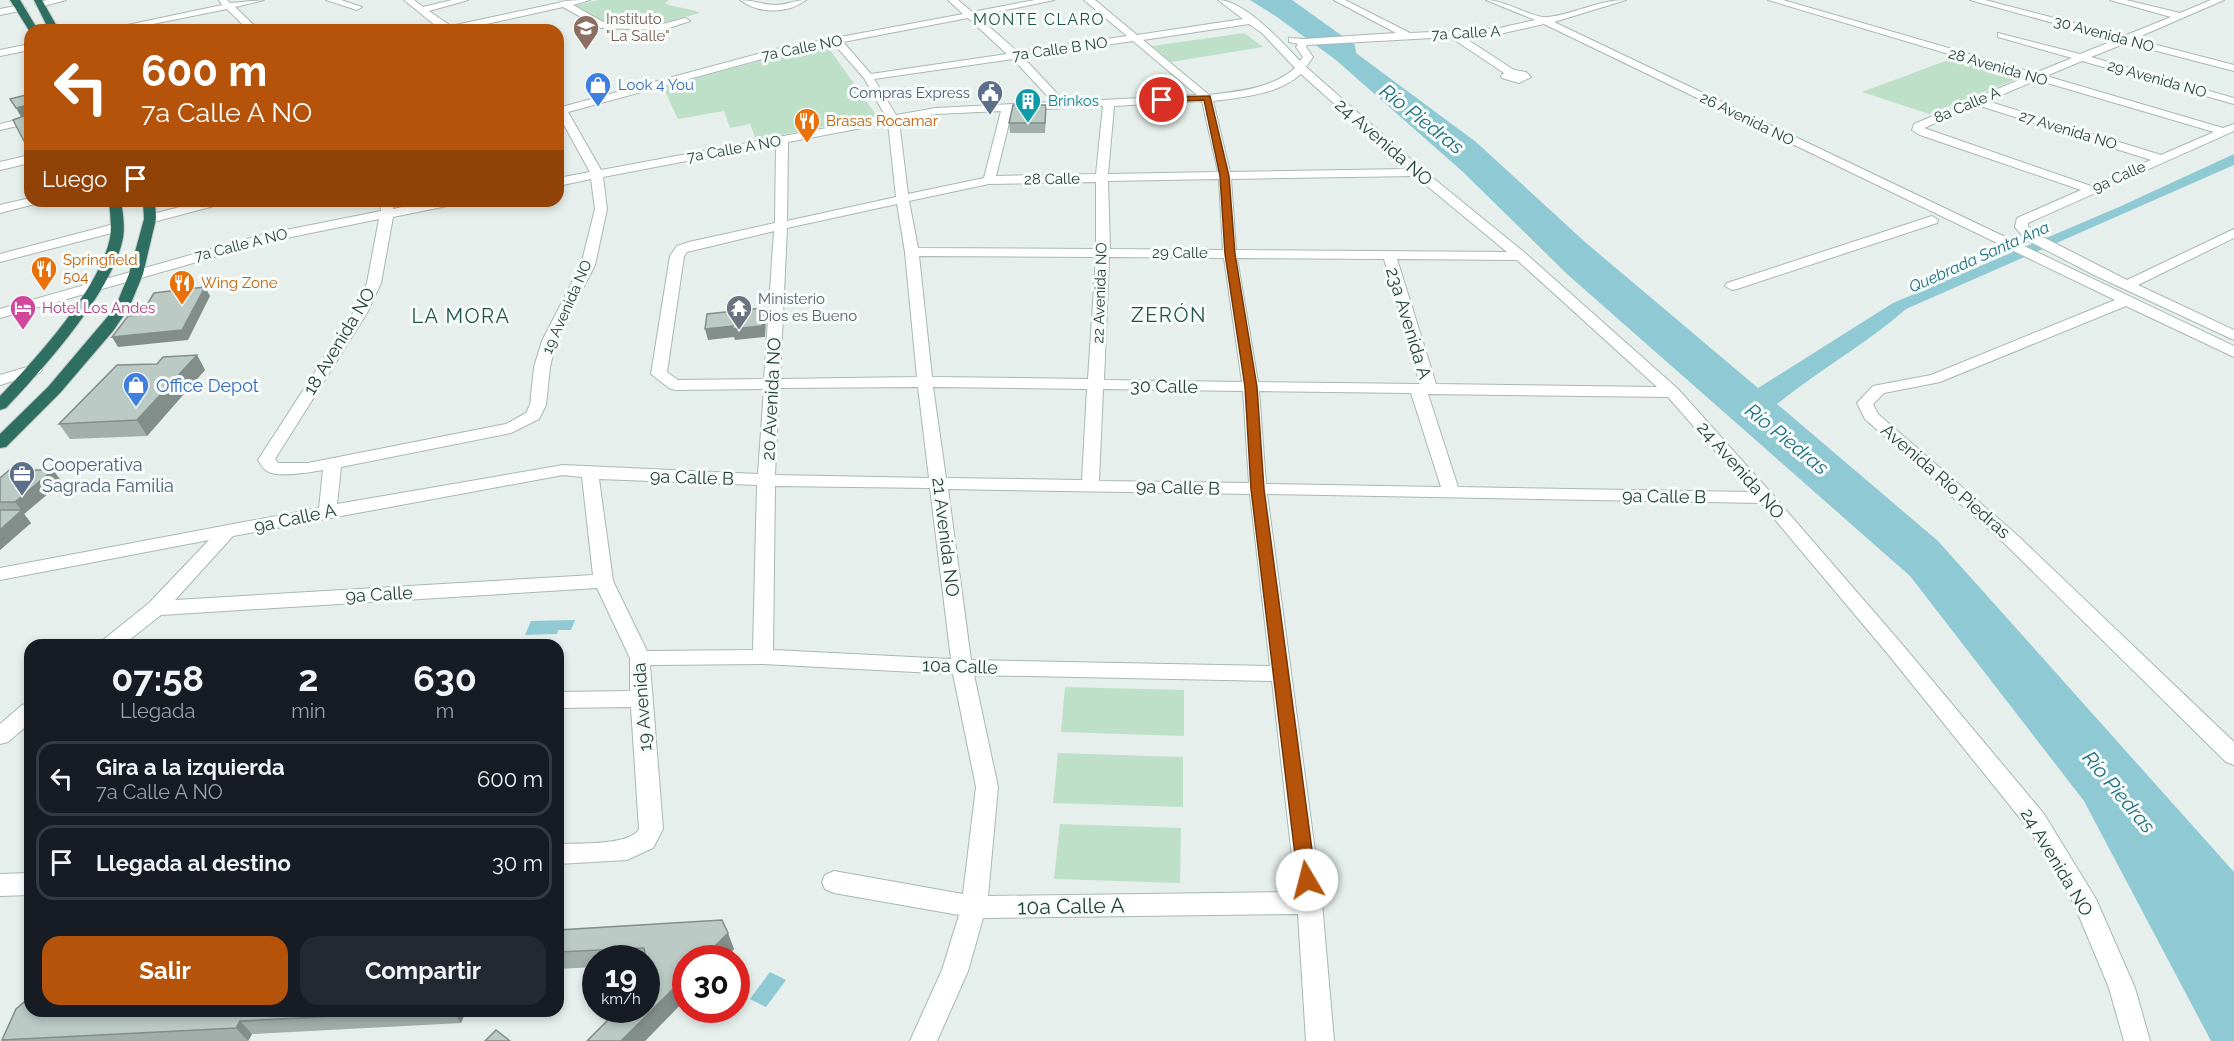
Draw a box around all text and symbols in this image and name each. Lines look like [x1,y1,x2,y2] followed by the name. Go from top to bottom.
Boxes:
[606,10,670,45] place label: Instituto "La Salle"
[973,10,1105,29] district label: MONTE CLARO
[2052,12,2156,56] street label: 30 Avenida NO
[571,13,601,51] school or university icon: Instituto "La Salle"
[1431,22,1501,44] street label: 7a Calle A
[760,31,844,65] street label: 7a Calle NO
[1011,33,1109,65] street label: 7a Calle B NO
[1946,44,2050,90] street label: 28 Avenida NO
[141,47,267,96] text: 600 m
[42,48,120,126] icon: left
[2105,56,2209,102] street label: 29 Avenida NO
[583,70,613,108] shop icon: Look 4 You
[1136,74,1187,125] pin
[618,76,694,94] place label: Look 4 You
[975,78,1005,116] public building icon: Compras Express
[1375,79,1469,160] water label: Río Piedras
[1145,83,1178,116] icon: arrive
[1931,83,2003,127] street label: 8a Calle A
[849,84,970,102] place label: Compras Express
[1013,86,1043,124] building icon: Brinkos
[1697,88,1797,150] street label: 26 Avenida NO
[1048,92,1099,110] place label: Brinkos
[1331,94,1437,190] street label: 24 Avenida NO
[141,97,312,128] text: 7a Calle A NO
[792,106,822,144] restaurant icon: Brasas Rocamar
[2017,107,2119,153] street label: 27 Avenida NO
[826,112,939,130] place label: Brasas Rocamar
[686,132,782,166] street label: 7a Calle A NO
[2090,157,2149,197] street label: 9a Calle
[119,162,152,195] icon: arrive
[42,166,107,192] text: Luego
[1024,170,1080,188] street label: 28 Calle
[1906,217,2052,296] water label: Quebrada Santa Ana
[193,225,289,265] street label: 7a Calle A NO
[1089,242,1111,344] street label: 22 Avenida NO
[1152,244,1208,262] street label: 29 Calle
[63,251,138,286] place label: Springfield 504
[29,254,59,292] restaurant icon: Springfield 504
[538,257,596,357] street label: 19 Avenida NO
[1382,265,1436,381] street label: 23a Avenida A
[167,268,197,306] restaurant icon: Wing Zone
[201,274,278,292] place label: Wing Zone
[299,284,379,398] street label: 18 Avenida NO
[758,290,857,325] place label: Ministerio Dios es Bueno
[8,293,38,331] hotel icon: Hotel Los Andes
[724,293,754,331] temple icon: Ministerio Dios es Bueno
[42,299,155,317] place label: Hotel Los Andes
[1131,303,1207,327] district label: ZERÓN
[411,304,511,328] district label: LA MORA
[757,337,785,461] street label: 20 Avenida NO
[121,370,151,408] shop icon: Office Depot
[156,375,259,396] place label: Office Depot
[1130,375,1198,397] street label: 30 Calle
[1741,398,1834,480] water label: Río Piedras
[1693,417,1789,523] street label: 24 Avenida NO
[1877,419,2015,543] street label: Avenida Río Piedras
[42,454,174,496] place label: Cooperativa Sagrada Familia
[7,459,37,497] office icon: Cooperativa Sagrada Familia
[650,465,734,489] street label: 9a Calle B
[1136,475,1220,499] street label: 9a Calle B
[928,476,964,598] street label: 21 Avenida NO
[1622,485,1706,507] street label: 9a Calle B
[252,499,338,537] street label: 9a Calle A
[345,582,414,606] street label: 9a Calle
[922,654,999,678] street label: 10a Calle
[111,657,204,699] text: 07:58
[298,657,319,699] text: 2
[413,657,477,699] text: 630
[628,662,656,752] street label: 19 Avenida
[120,699,195,723] text: Llegada
[291,699,326,723] text: min
[436,699,454,723] text: m
[2078,746,2161,838] water label: Río Piedras
[96,754,285,780] text: Gira a la izquierda
[45,762,78,795] icon: left
[477,766,543,792] text: 600 m
[96,780,223,804] text: 7a Calle A NO
[2017,804,2097,920] street label: 24 Avenida NO
[45,846,78,879] icon: arrive
[1275,848,1339,912] position arrow
[96,850,291,876] text: Llegada al destino
[492,850,543,876] text: 30 m
[1017,893,1125,919] street label: 10a Calle A
[42,936,288,1005] button: Salir
[300,936,546,1005] button: Compartir
[672,945,750,1023] speed limit sign: 30
[605,959,637,994] text: 19
[601,990,641,1008] text: km/h

